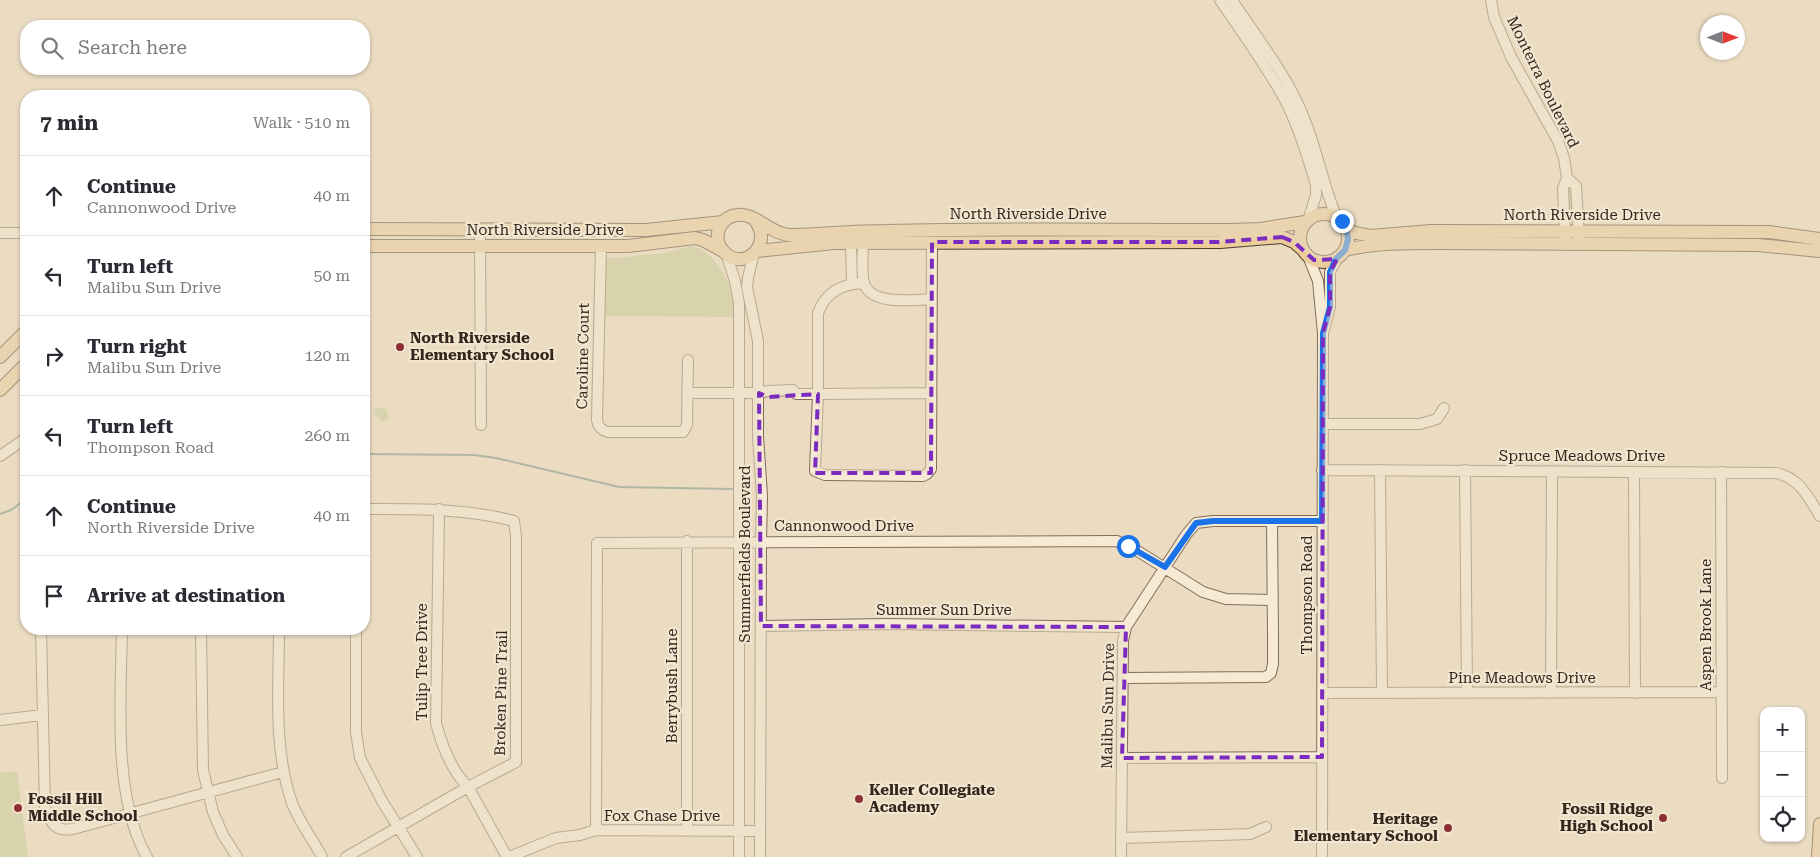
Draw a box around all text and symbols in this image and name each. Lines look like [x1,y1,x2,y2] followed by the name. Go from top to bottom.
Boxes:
[1503,13,1583,151] street label: Monterra Boulevard
[1700,15,1745,60] north arrow
[20,20,370,75] search box
[38,34,66,62] icon: search
[78,36,187,59] text: Search here
[40,111,98,135] text: 7 min
[253,113,350,132] text: Walk · 510 m
[87,175,176,198] text: Continue
[40,182,68,210] icon: ahead
[313,186,350,205] text: 40 m
[87,198,236,217] text: Cannonwood Drive
[949,205,1107,223] street label: North Riverside Drive
[1503,206,1661,224] street label: North Riverside Drive
[1331,210,1354,233] route end
[466,221,624,239] street label: North Riverside Drive
[87,255,173,278] text: Turn left
[40,262,68,290] icon: left
[313,266,350,285] text: 50 m
[87,278,221,297] text: Malibu Sun Drive
[573,302,593,409] street label: Caroline Court
[410,329,554,364] place label: North Riverside Elementary School
[87,335,187,358] text: Turn right
[394,341,406,353] marker: North Riverside Elementary School
[40,342,68,370] icon: right
[304,346,350,365] text: 120 m
[87,358,221,377] text: Malibu Sun Drive
[87,415,173,438] text: Turn left
[40,422,68,450] icon: left
[304,426,350,445] text: 260 m
[87,438,214,457] text: Thompson Road
[1499,447,1665,465] street label: Spruce Meadows Drive
[736,465,754,643] street label: Summerfields Boulevard
[87,495,176,518] text: Continue
[40,502,68,530] icon: ahead
[313,506,350,525] text: 40 m
[774,517,914,535] street label: Cannonwood Drive
[87,518,255,537] text: North Riverside Drive
[1117,535,1140,558] route start
[1298,535,1316,655] street label: Thompson Road
[1697,559,1715,691] street label: Aspen Brook Lane
[40,582,68,610] icon: arrive
[87,584,285,607] text: Arrive at destination
[876,601,1012,619] street label: Summer Sun Drive
[413,603,431,721] street label: Tulip Tree Drive
[663,629,681,743] street label: Berrybush Lane
[491,630,511,756] street label: Broken Pine Trail
[1098,643,1118,769] street label: Malibu Sun Drive
[1448,669,1596,687] street label: Pine Meadows Drive
[1760,707,1805,842] map controls
[1760,707,1805,752] button: +
[1760,752,1805,797] button: −
[869,781,995,816] place label: Keller Collegiate Academy
[28,790,138,825] place label: Fossil Hill Middle School
[853,793,865,805] marker: Keller Collegiate Academy
[1760,797,1805,842] button: locate
[1560,800,1653,835] place label: Fossil Ridge High School
[12,802,24,814] marker: Fossil Hill Middle School
[604,807,720,825] street label: Fox Chase Drive
[1294,810,1438,845] place label: Heritage Elementary School
[1657,812,1669,824] marker: Fossil Ridge High School
[1442,822,1454,834] marker: Heritage Elementary School

